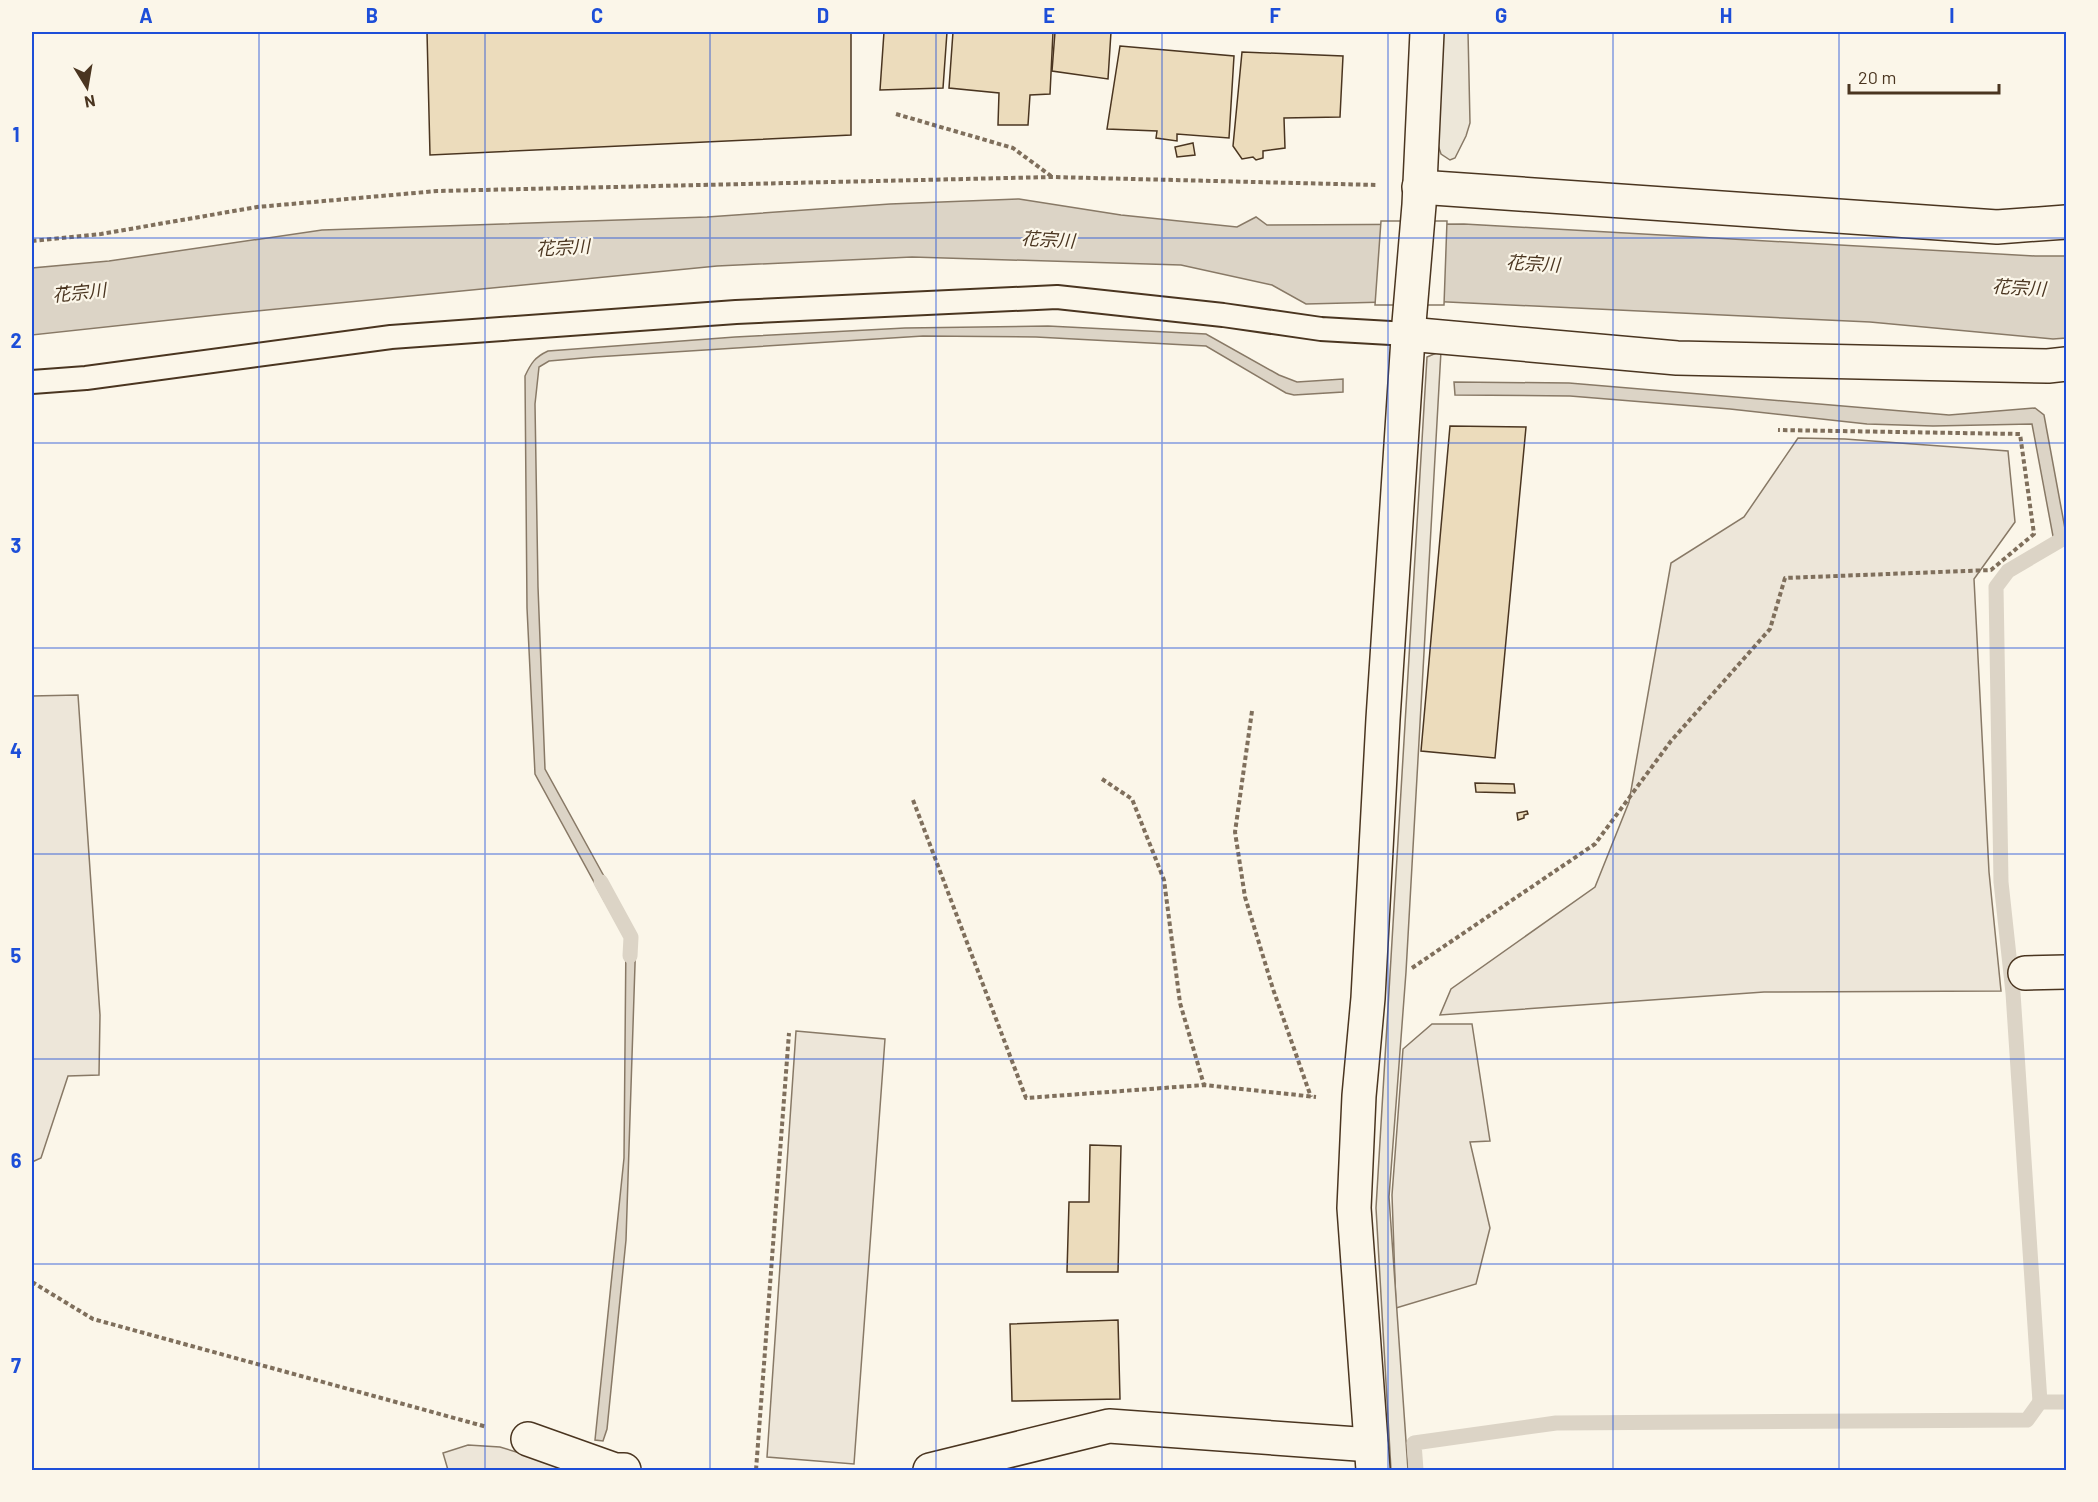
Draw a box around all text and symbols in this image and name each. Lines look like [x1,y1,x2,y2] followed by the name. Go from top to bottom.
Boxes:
[139,3,153,27] text: A
[366,3,378,27] text: B
[591,3,603,27] text: C
[817,3,829,27] text: D
[1043,3,1055,27] text: E
[1269,3,1281,27] text: F
[1495,3,1507,27] text: G
[1720,3,1732,27] text: H
[1949,3,1955,27] text: I
[57,57,117,117] north arrow
[1849,57,1999,95] scale bar
[1858,66,1896,88] text: 20 m
[83,92,97,113] text: N
[12,122,20,146] text: 1
[1020,227,1078,252] water label: 花宗川
[535,234,593,259] water label: 花宗川
[1505,251,1563,276] water label: 花宗川
[1991,275,2049,300] water label: 花宗川
[51,278,109,306] water label: 花宗川
[10,328,22,352] text: 2
[11,533,21,557] text: 3
[10,738,22,762] text: 4
[11,943,22,967] text: 5
[11,1148,22,1172] text: 6
[11,1353,21,1377] text: 7

